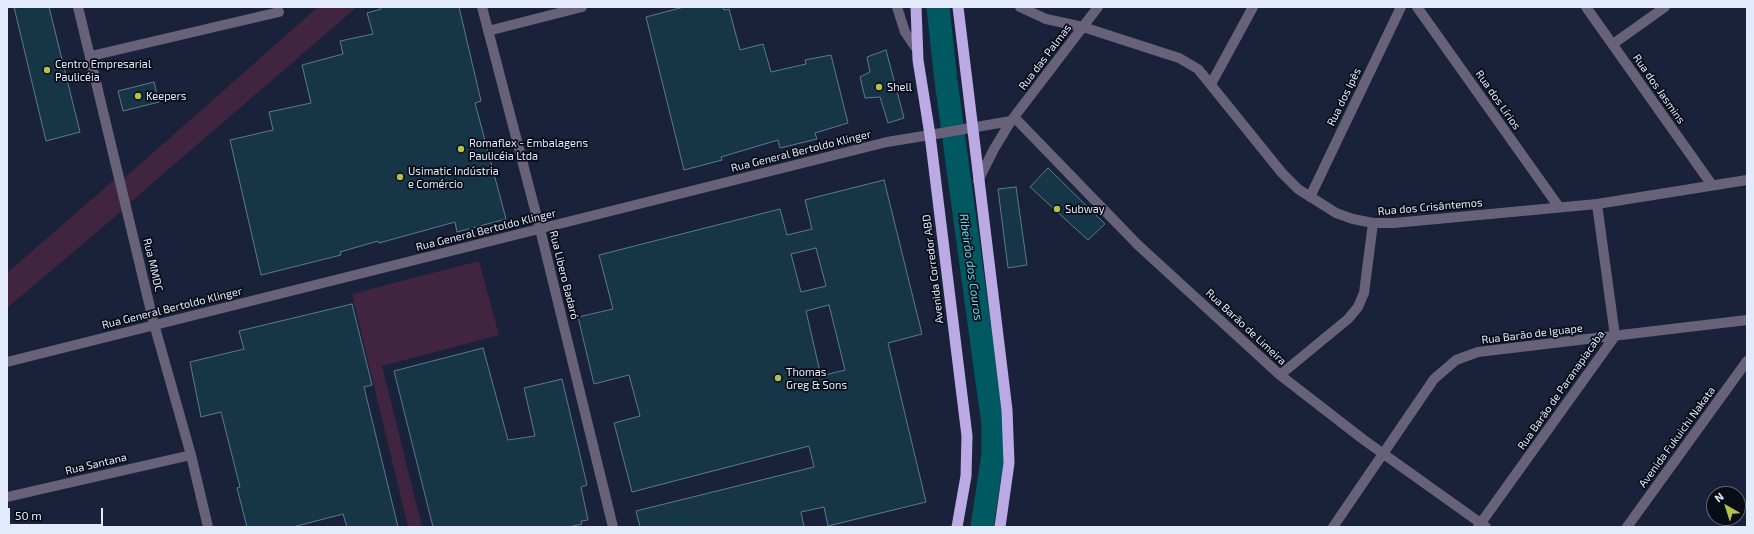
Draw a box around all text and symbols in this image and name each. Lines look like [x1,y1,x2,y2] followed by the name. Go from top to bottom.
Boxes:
[1016,21,1074,93] street label: Rua das Palmas
[1630,52,1688,126] street label: Rua dos Jasmins
[55,57,151,83] place label: Centro Empresarial Paulicéia
[42,65,52,75] marker: Centro Empresarial Paulicéia
[1324,66,1364,128] street label: Rua dos Ipês
[1473,68,1523,132] street label: Rua dos Lírios
[887,80,912,94] place label: Shell
[874,82,884,92] marker: Shell
[146,89,186,103] place label: Keepers
[133,91,143,101] marker: Keepers
[730,127,872,175] street label: Rua General Bertoldo Klinger
[469,136,588,162] place label: Romaflex - Embalagens Paulicéia Ltda
[456,144,466,154] marker: Romaflex - Embalagens Paulicéia Ltda
[408,164,499,190] place label: Usimatic Indústria e Comércio
[395,172,405,182] marker: Usimatic Indústria e Comércio
[1377,196,1483,218] street label: Rua dos Crisântemos
[1065,202,1105,216] place label: Subway
[1052,204,1062,214] marker: Subway
[415,206,557,254] street label: Rua General Bertoldo Klinger
[956,213,986,321] water label: Ribeirão dos Couros
[920,214,946,324] street label: Avenida Corredor ABD
[547,229,581,321] street label: Rua Libero Badaró
[140,237,166,293] street label: Rua MMDC
[101,284,243,332] street label: Rua General Bertoldo Klinger
[1203,286,1289,368] street label: Rua Barão de Limeira
[1481,321,1583,347] street label: Rua Barão de Iguape
[1515,328,1607,452] street label: Rua Barão de Paranapiacaba
[786,365,847,391] place label: Thomas Greg & Sons
[773,373,783,383] marker: Thomas Greg & Sons
[1636,384,1718,490] street label: Avenida Fukuichi Nakata
[64,451,128,477] street label: Rua Santana
[1706,486,1746,526] north arrow
[1712,490,1726,505] text: N
[10,500,105,526] scale bar
[15,508,42,522] text: 50 m

